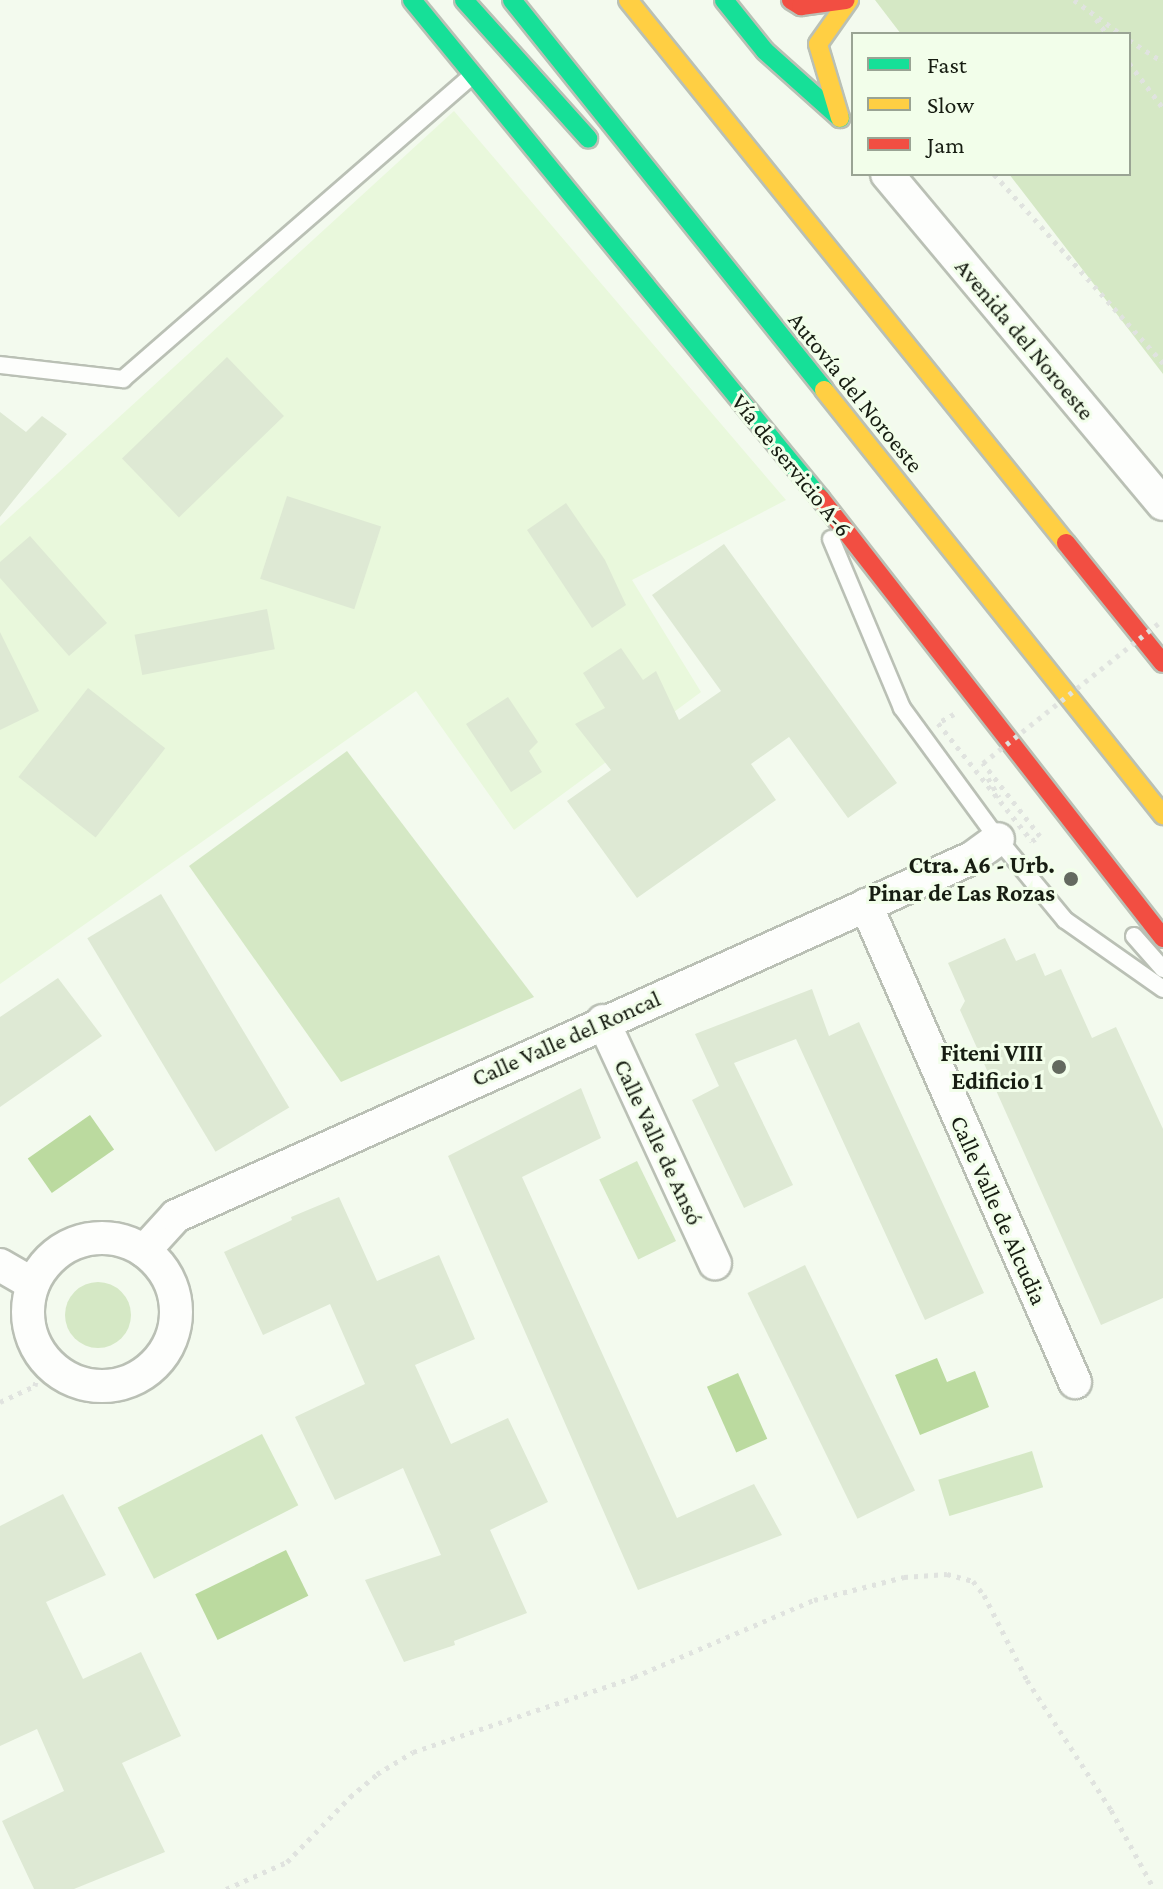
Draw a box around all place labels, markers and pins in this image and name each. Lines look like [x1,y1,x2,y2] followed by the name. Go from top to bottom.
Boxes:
[868,851,1055,907] place label: Ctra. A6 - Urb. Pinar de Las Rozas
[1062,870,1080,888] marker: Ctra. A6 - Urb. Pinar de Las Rozas
[940,1039,1043,1095] place label: Fiteni VIII Edificio 1
[1050,1058,1068,1076] marker: Fiteni VIII Edificio 1

